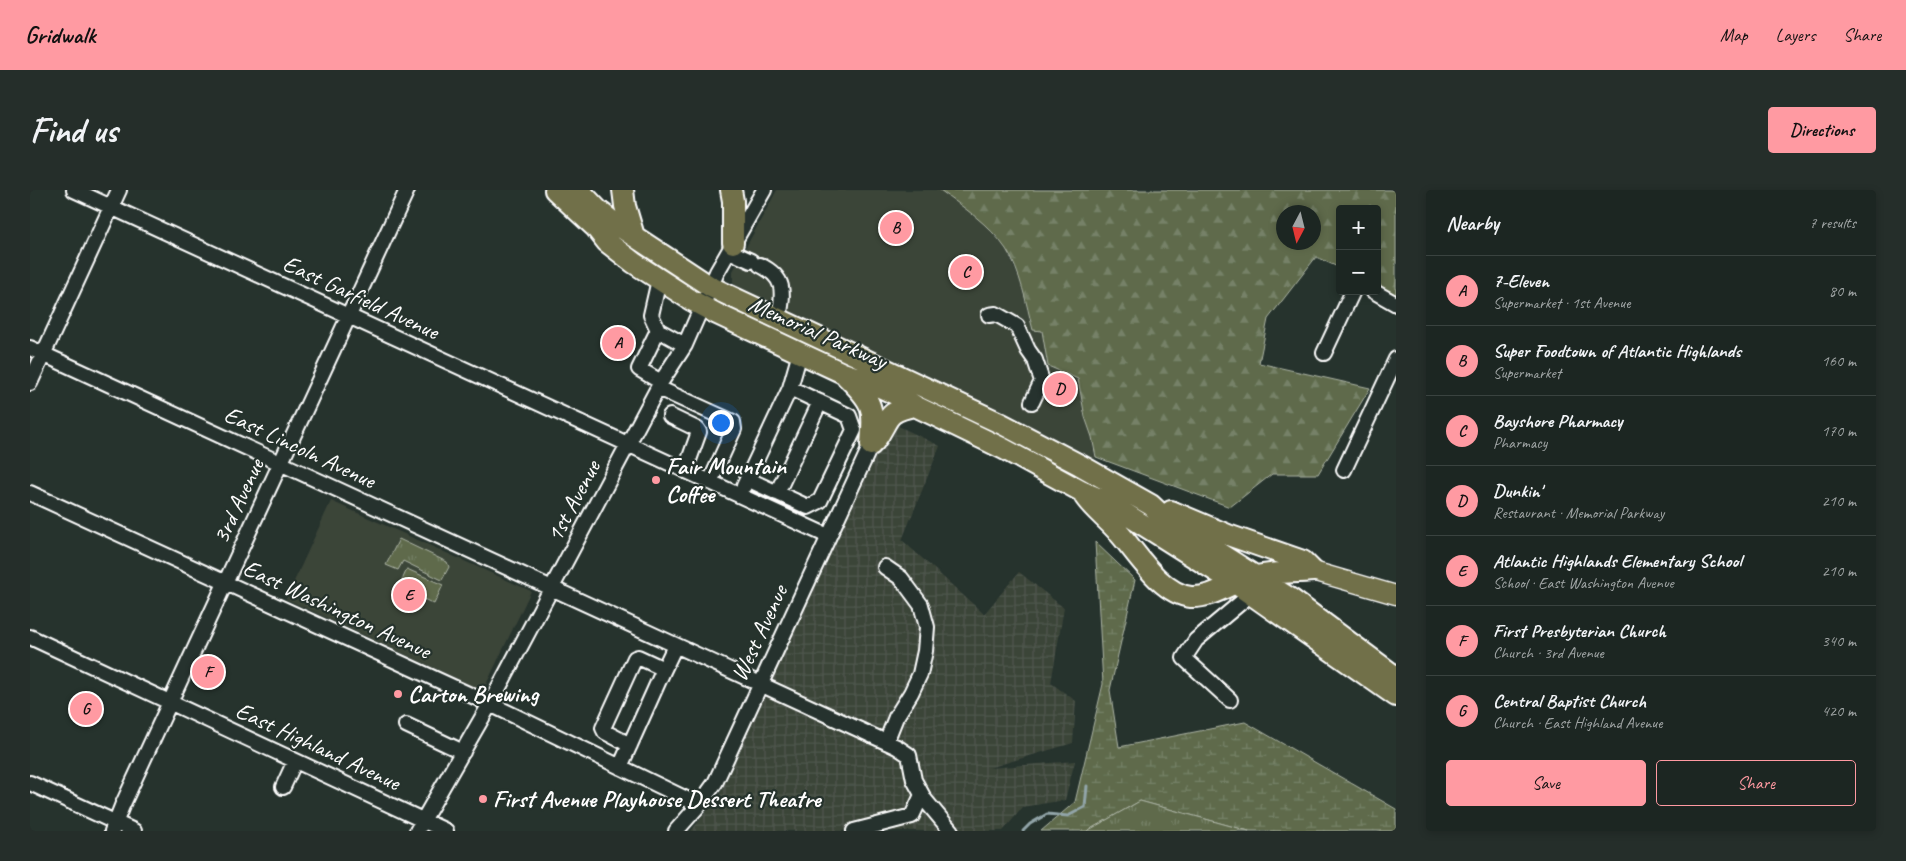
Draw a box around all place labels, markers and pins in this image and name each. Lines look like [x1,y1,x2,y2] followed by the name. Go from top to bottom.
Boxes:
[880,209,912,247] pin: B
[950,253,982,291] pin: C
[602,324,634,362] pin: A
[1044,370,1076,408] pin: D
[666,451,787,509] place label: Fair Mountain Coffee
[650,474,662,486] marker: Fair Mountain Coffee
[393,576,425,614] pin: E
[192,653,224,691] pin: F
[408,679,541,709] place label: Carton Brewing
[392,688,404,700] marker: Carton Brewing
[70,690,102,728] pin: G
[493,784,822,814] place label: First Avenue Playhouse Dessert Theatre
[477,793,489,805] marker: First Avenue Playhouse Dessert Theatre

